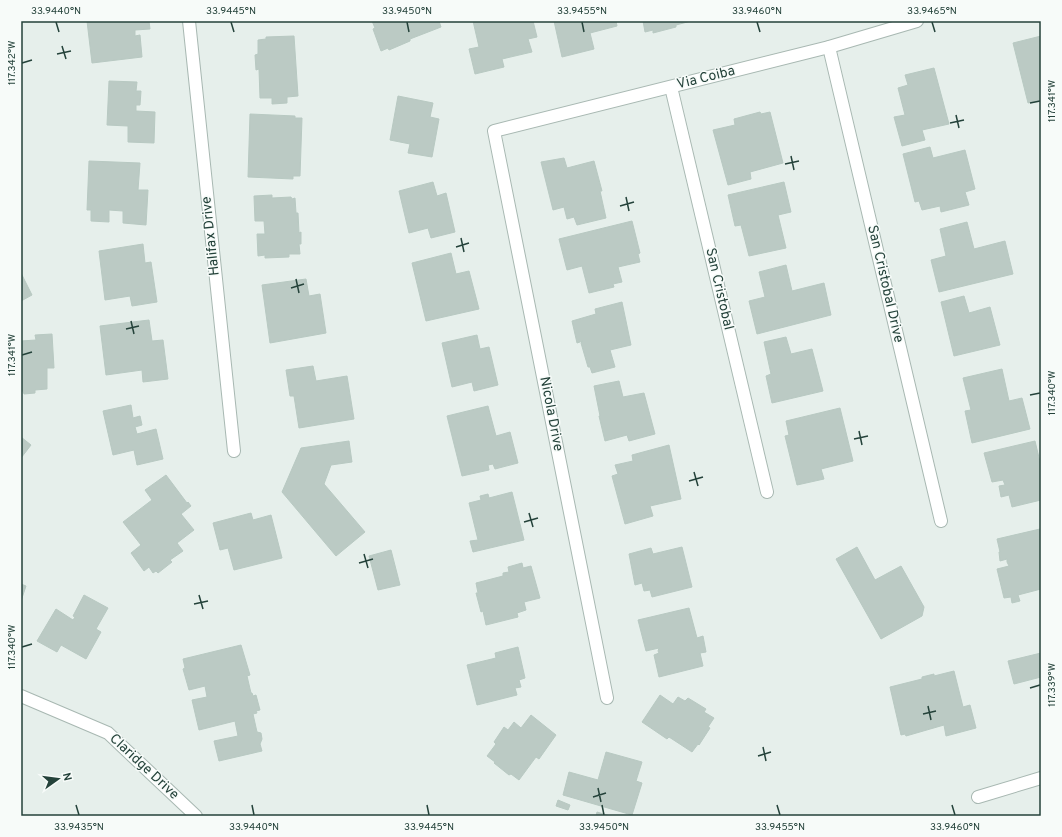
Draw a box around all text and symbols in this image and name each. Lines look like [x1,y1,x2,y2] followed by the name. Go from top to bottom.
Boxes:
[31,5,81,18] text: 33.9440°N
[206,5,256,18] text: 33.9445°N
[382,5,432,18] text: 33.9450°N
[557,5,607,18] text: 33.9455°N
[732,5,782,18] text: 33.9460°N
[907,5,957,18] text: 33.9465°N
[6,41,19,85] text: 117.342°W
[675,63,737,93] street label: Via Coiba
[1046,80,1059,122] text: 117.341°W
[198,195,224,277] street label: Halifax Drive
[863,224,907,344] street label: San Cristobal Drive
[701,246,737,332] street label: San Cristobal
[6,334,19,376] text: 117.341°W
[1046,370,1059,416] text: 117.340°W
[535,375,567,453] street label: Nicola Drive
[6,624,19,670] text: 117.340°W
[1046,663,1059,707] text: 117.339°W
[106,730,182,804] street label: Claridge Drive
[38,759,78,799] north arrow
[59,771,74,782] text: N
[54,821,104,834] text: 33.9435°N
[229,821,279,834] text: 33.9440°N
[404,821,454,834] text: 33.9445°N
[579,821,629,834] text: 33.9450°N
[755,821,805,834] text: 33.9455°N
[930,821,980,834] text: 33.9460°N

